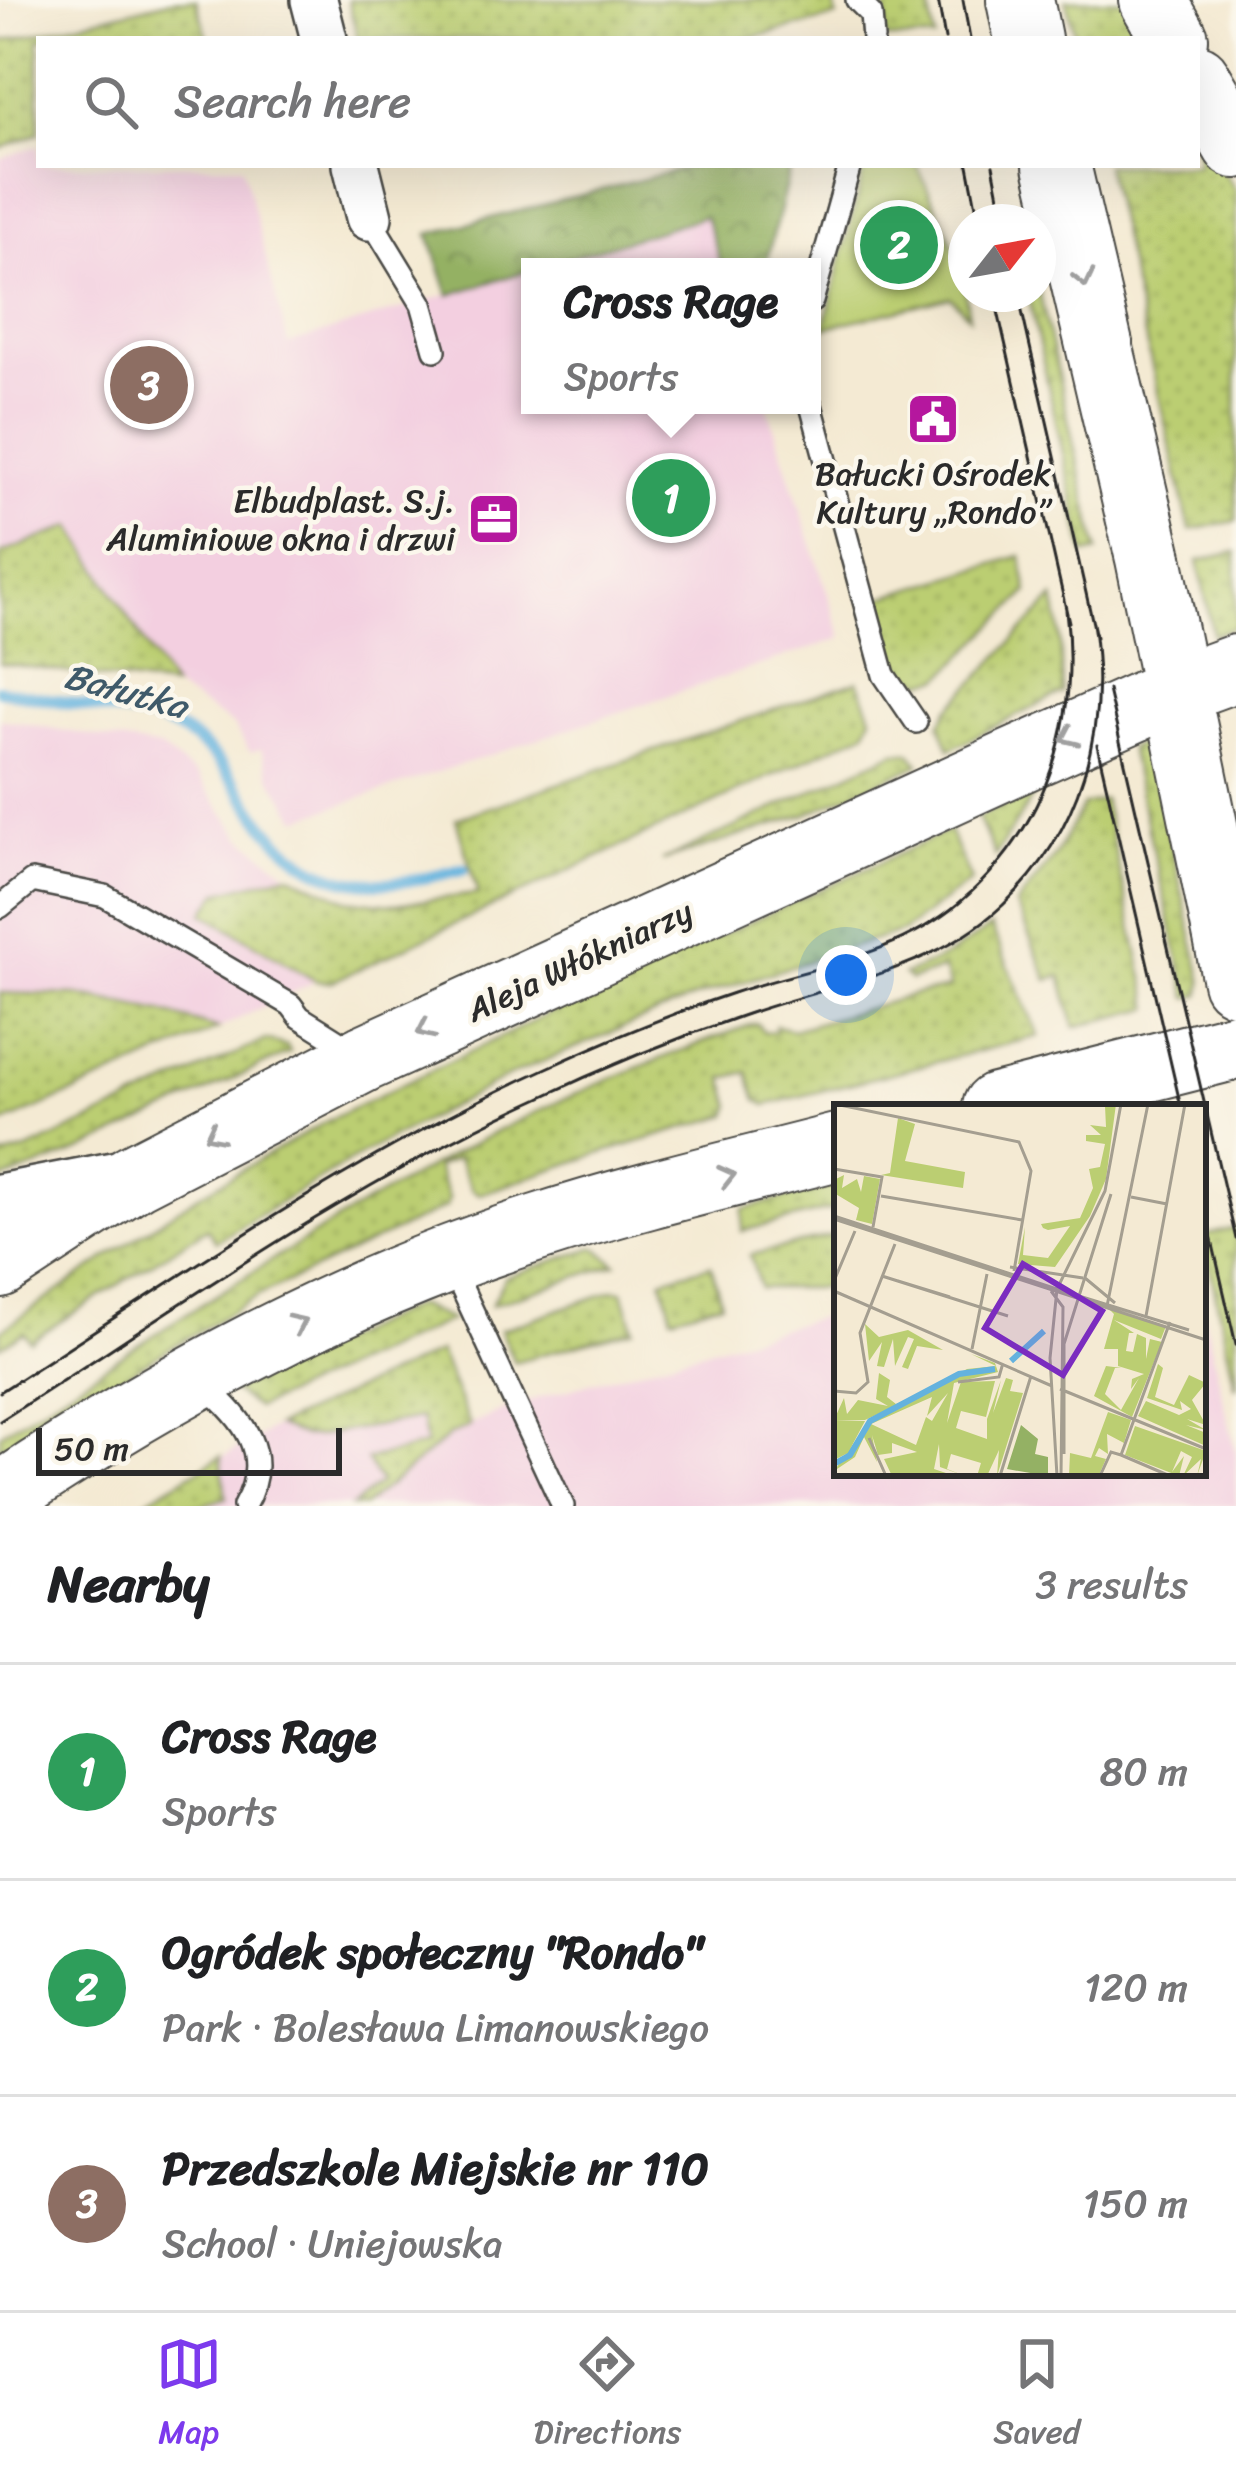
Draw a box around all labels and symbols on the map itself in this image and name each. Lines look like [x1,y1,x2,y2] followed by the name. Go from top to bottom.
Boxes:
[860,200,938,290] pin: 2
[948,204,1056,312] north arrow
[1070,268,1095,289] one-way arrow
[110,340,188,430] pin: 3
[905,391,961,447] public building icon: Bałucki Ośrodek Kultury „Rondo”
[815,445,1052,541] place label: Bałucki Ośrodek Kultury „Rondo”
[632,453,710,543] pin: 1
[106,472,456,568] place label: Elbudplast. S.j. Aluminiowe okna i drzwi
[466,491,522,547] office icon: Elbudplast. S.j. Aluminiowe okna i drzwi
[57,644,197,739] water label: Bałutka
[1060,723,1082,747] one-way arrow
[456,883,703,1039] street label: Aleja Włókniarzy
[816,945,876,1005] your location
[416,1016,437,1040] one-way arrow
[834,1104,1206,1476] inset map
[204,1119,226,1142] one-way arrow
[716,1165,737,1190] one-way arrow
[286,1313,307,1337] one-way arrow
[36,1422,342,1475] scale bar

